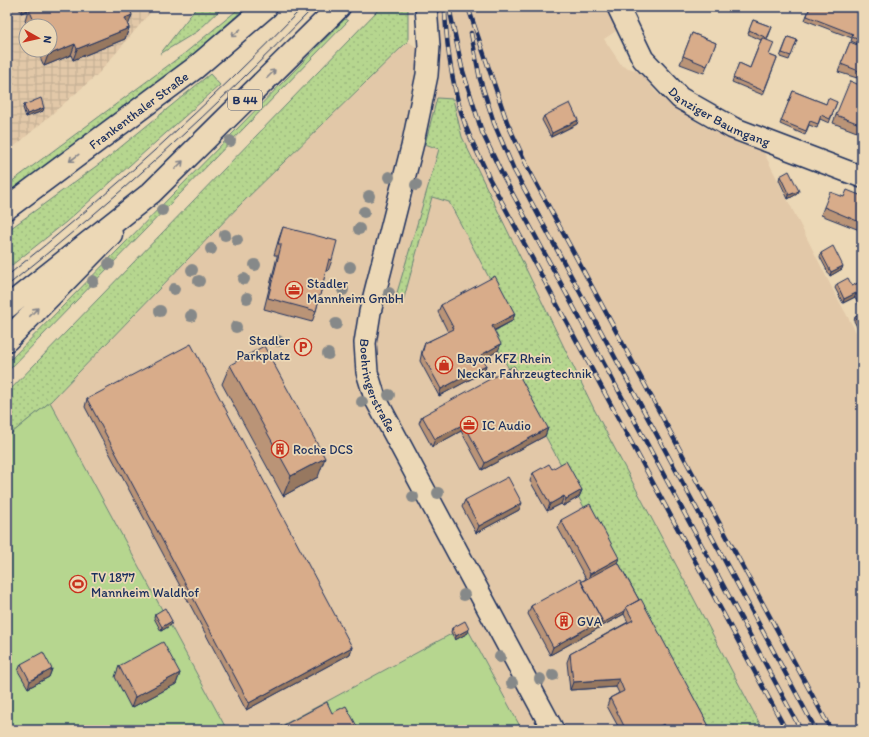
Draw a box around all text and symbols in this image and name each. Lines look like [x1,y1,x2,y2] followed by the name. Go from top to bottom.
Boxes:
[18,18,58,58] north arrow
[231,28,242,37] one-way arrow
[40,35,54,44] text: N
[86,68,191,152] street label: Frankenthaler Straße
[266,69,276,79] one-way arrow
[666,83,773,149] street label: Danziger Baumgang
[228,90,262,110] road number: B 44
[68,154,79,162] one-way arrow
[174,161,184,170] one-way arrow
[307,276,404,306] place label: Stadler Mannheim GmbH
[284,280,304,300] office icon: Stadler Mannheim GmbH
[29,307,39,317] one-way arrow
[237,333,291,363] place label: Stadler Parkplatz
[293,337,313,357] parking icon: Stadler Parkplatz
[357,337,399,434] street label: Boehringerstraße
[457,351,592,381] place label: Bayon KFZ Rhein Neckar Fahrzeugtechnik
[434,355,454,375] shop icon: Bayon KFZ Rhein Neckar Fahrzeugtechnik
[459,415,479,435] office icon: IC Audio
[482,418,531,433] place label: IC Audio
[270,439,290,459] building icon: Roche DCS
[293,442,353,457] place label: Roche DCS
[91,570,199,600] place label: TV 1877 Mannheim Waldhof
[68,574,88,594] sports icon: TV 1877 Mannheim Waldhof
[554,611,574,631] building icon: GVA
[577,614,603,629] place label: GVA

